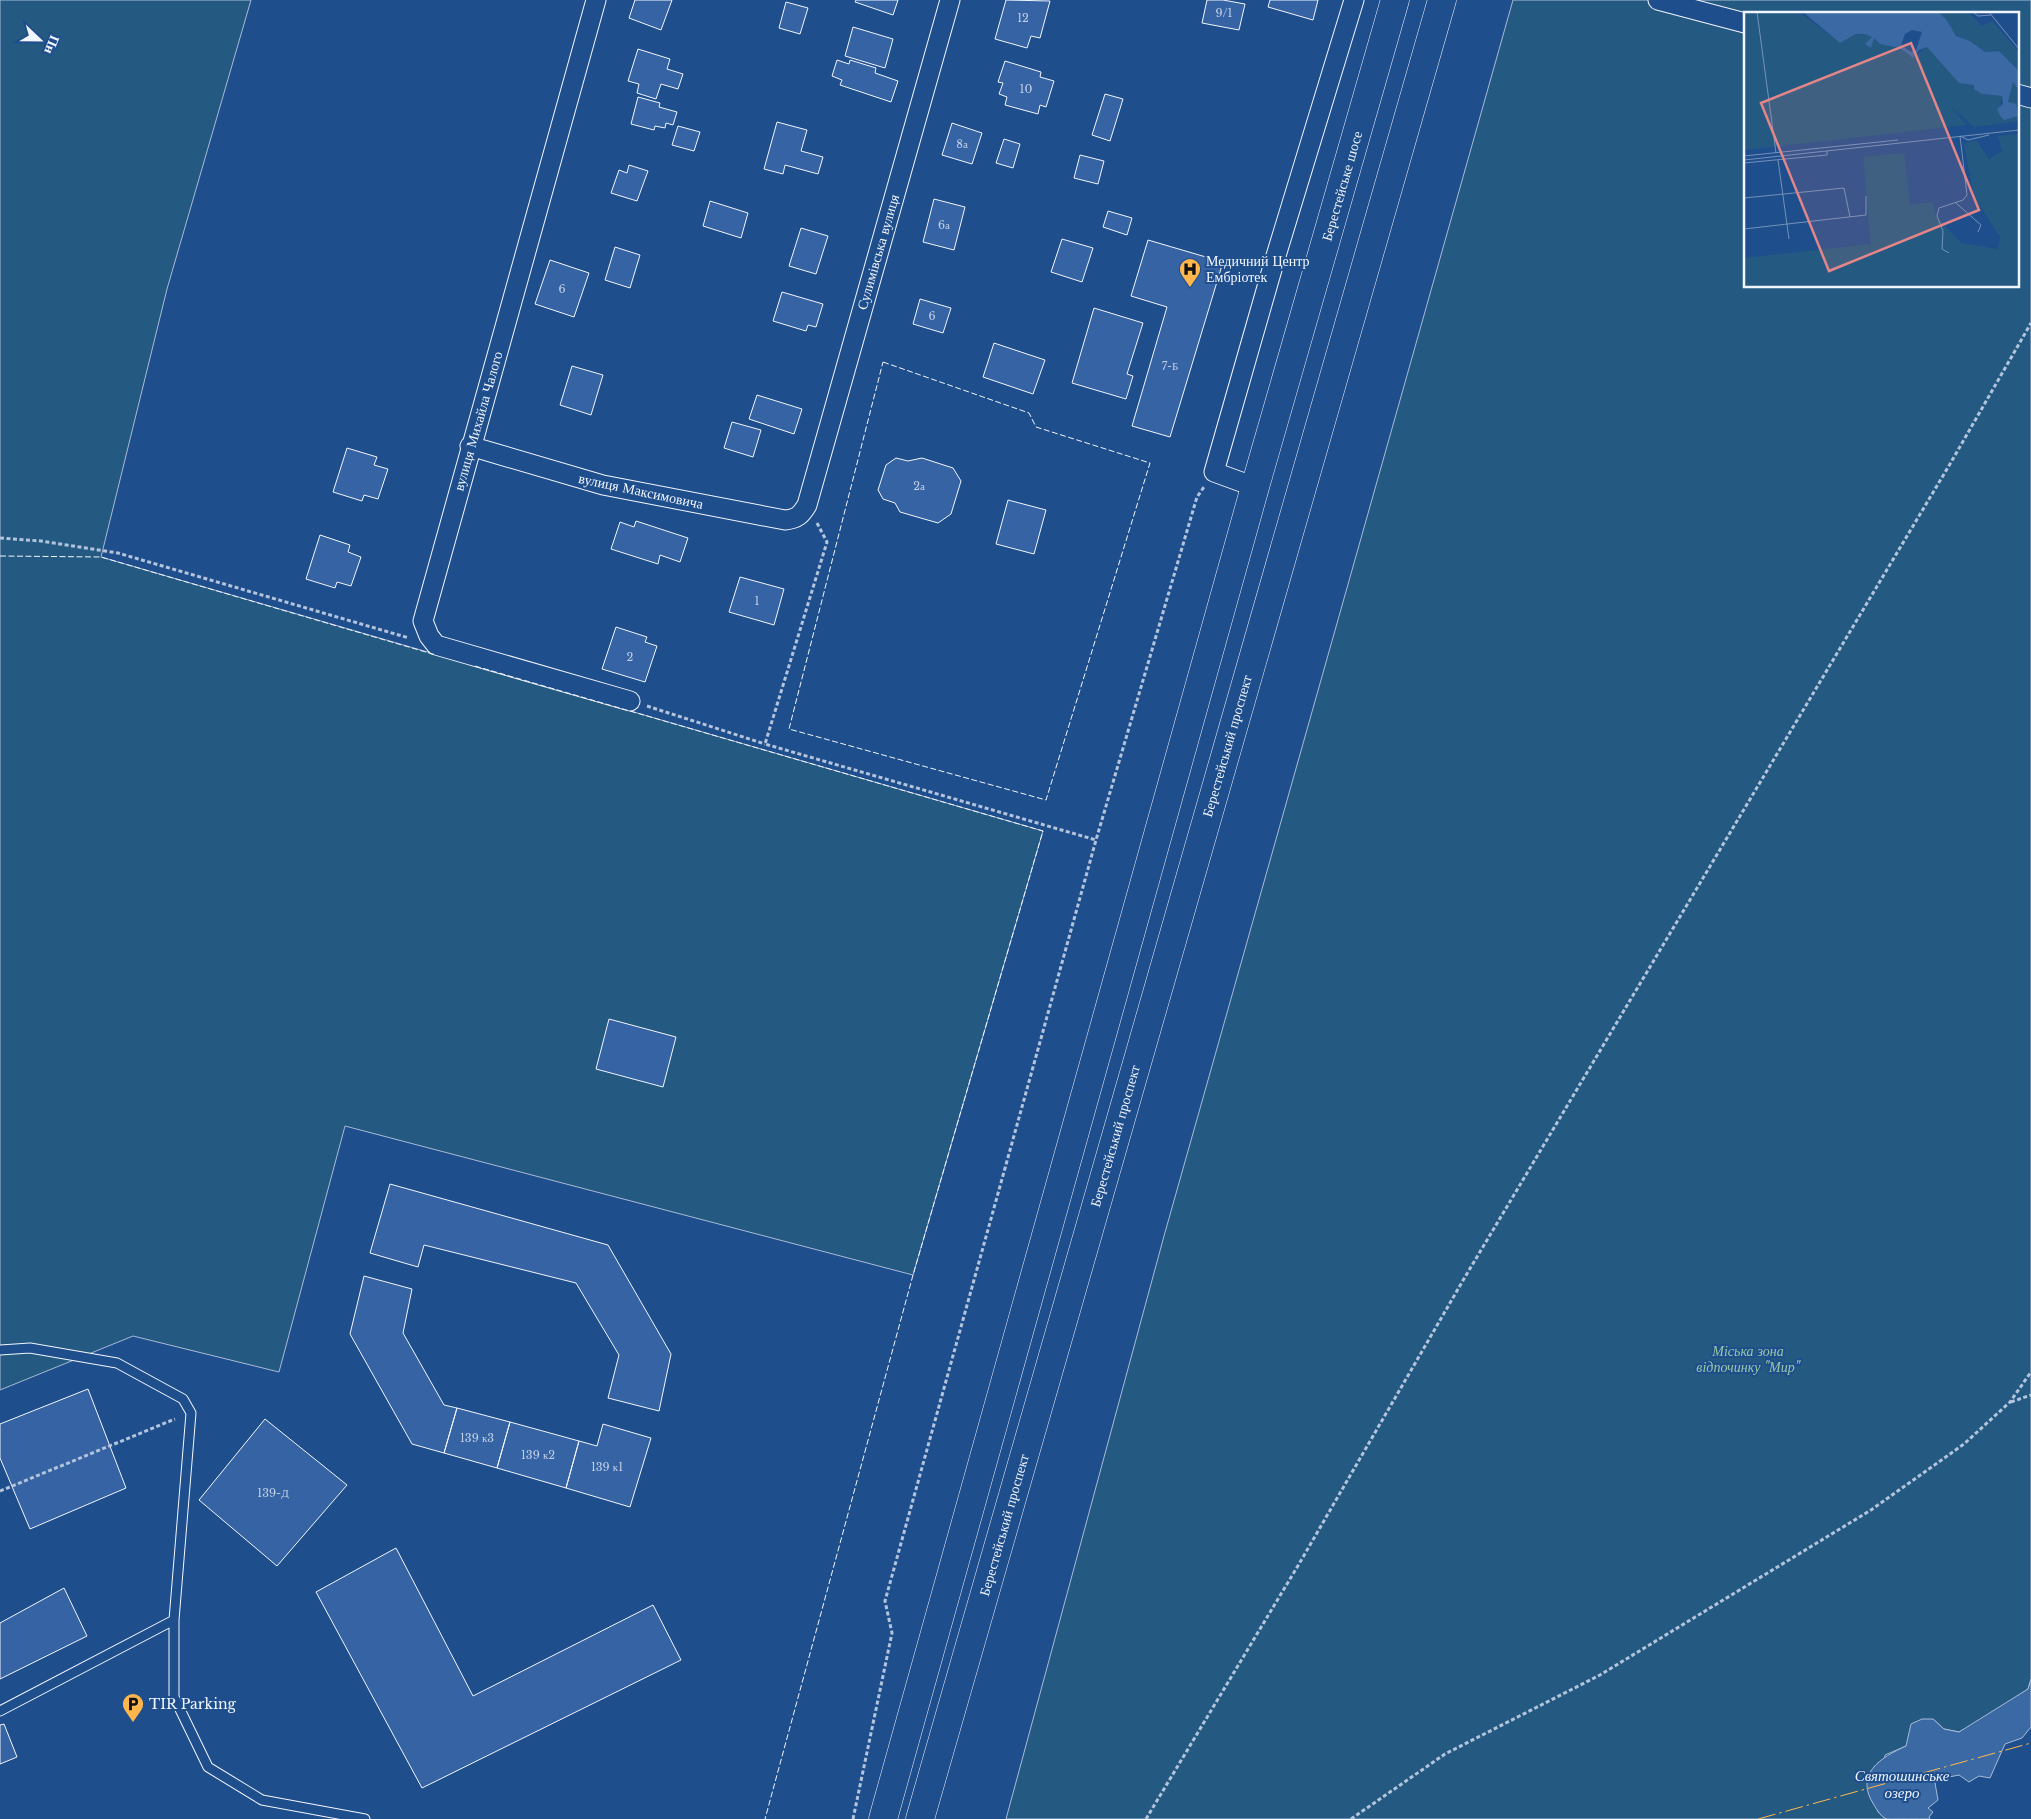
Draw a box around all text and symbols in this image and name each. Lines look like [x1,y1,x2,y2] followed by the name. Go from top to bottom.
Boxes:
[1215,6,1233,20] house number: 9/1
[1017,11,1029,25] house number: 12
[1744,12,2018,288] inset map
[15,15,65,65] north arrow
[40,33,64,57] text: Пн
[1020,82,1033,96] house number: 10
[1318,129,1366,243] street label: Берестейське шосе
[956,137,968,151] house number: 8а
[853,192,903,312] street label: Сулимівська вулиця
[938,218,950,232] house number: 6а
[1206,252,1310,286] place label: Медичний Центр Ембріотек
[1178,257,1202,288] hospital icon: Медичний Центр Ембріотек
[558,282,566,296] house number: 6
[928,309,936,323] house number: 6
[449,349,507,493] street label: вулиця Михайла Чалого
[1162,359,1178,373] house number: 7-Б
[577,469,706,513] street label: вулиця Максимовича
[913,479,925,493] house number: 2а
[755,594,760,608] house number: 1
[627,650,634,664] house number: 2
[1198,673,1256,819] street label: Берестейський проспект
[1086,1063,1144,1209] street label: Берестейський проспект
[1696,1342,1801,1376] park label: Міська зона відпочинку "Мир"
[460,1431,494,1445] house number: 139 к3
[521,1448,555,1462] house number: 139 к2
[975,1452,1033,1598] street label: Берестейський проспект
[591,1460,623,1474] house number: 139 к1
[257,1486,289,1500] house number: 139-Д
[121,1692,145,1723] parking icon: TIR Parking
[149,1695,237,1713] place label: TIR Parking
[1855,1766,1950,1802] water label: Святошинське озеро

